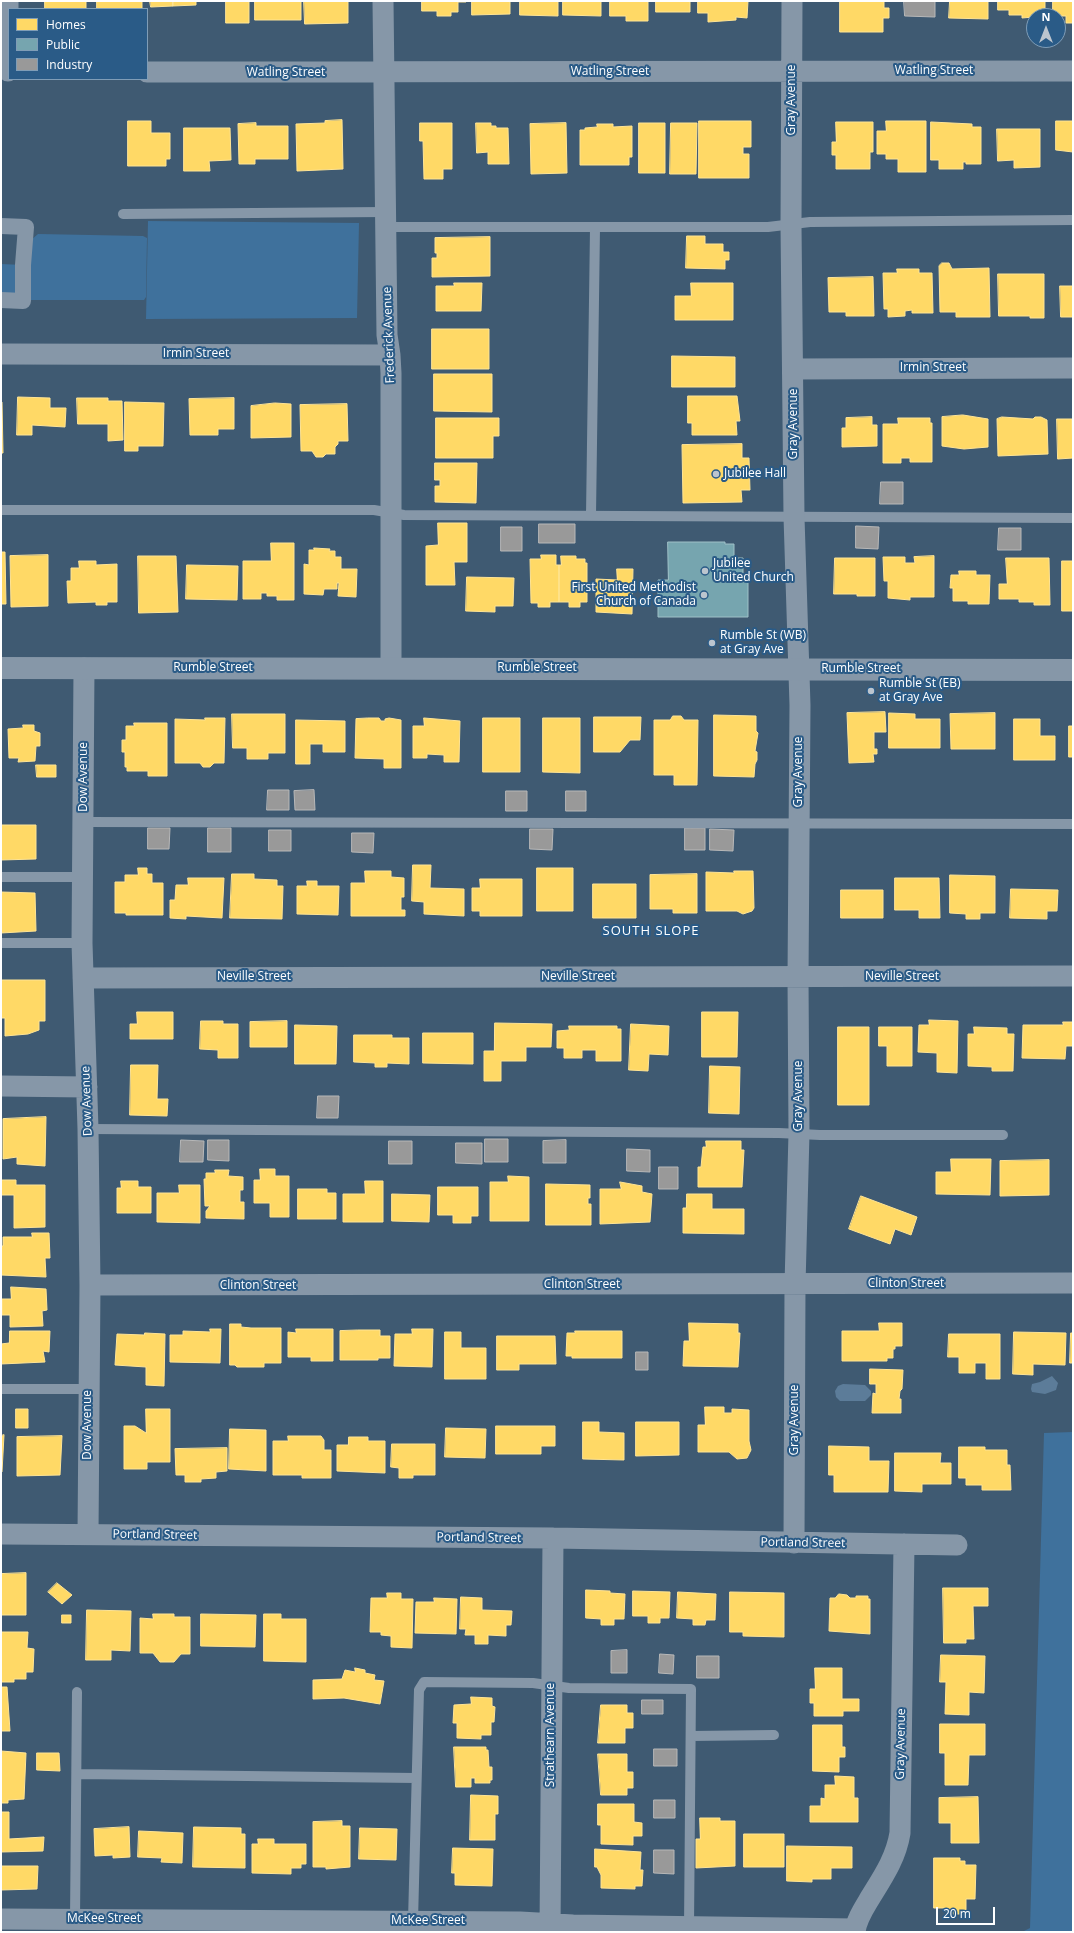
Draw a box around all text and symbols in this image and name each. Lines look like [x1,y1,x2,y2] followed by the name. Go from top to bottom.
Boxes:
[8,8,148,80] legend
[1026,8,1066,48] north arrow
[1042,9,1050,24] text: N
[46,16,86,33] text: Homes
[46,36,80,53] text: Public
[46,56,92,73] text: Industry
[785,64,799,136] street label: Gray Avenue
[895,64,973,78] street label: Watling Street
[571,65,649,79] street label: Watling Street
[247,66,325,80] street label: Watling Street
[380,286,398,384] street label: Frederick Avenue
[163,347,229,361] street label: Irmin Street
[900,361,966,375] street label: Irmin Street
[787,388,801,460] street label: Gray Avenue
[724,467,786,481] place label: Jubilee Hall
[711,469,721,479] marker: Jubilee Hall
[713,557,794,585] place label: Jubilee United Church
[700,566,710,576] marker: Jubilee United Church
[571,581,696,609] place label: First United Methodist Church of Canada
[699,590,709,600] marker: First United Methodist Church of Canada
[720,629,806,657] place label: Rumble St (WB) at Gray Ave
[707,638,717,648] marker: Rumble St (WB) at Gray Ave
[173,661,253,675] street label: Rumble Street
[497,661,577,675] street label: Rumble Street
[821,662,901,676] street label: Rumble Street
[879,677,961,705] place label: Rumble St (EB) at Gray Ave
[866,686,876,696] marker: Rumble St (EB) at Gray Ave
[792,736,806,808] street label: Gray Avenue
[77,742,91,812] street label: Dow Avenue
[603,923,699,939] district label: SOUTH SLOPE
[217,970,291,984] street label: Neville Street
[541,970,615,984] street label: Neville Street
[865,970,939,984] street label: Neville Street
[792,1060,806,1132] street label: Gray Avenue
[79,1066,95,1136] street label: Dow Avenue
[868,1277,944,1291] street label: Clinton Street
[544,1278,620,1292] street label: Clinton Street
[220,1279,296,1293] street label: Clinton Street
[788,1384,802,1456] street label: Gray Avenue
[81,1390,95,1460] street label: Dow Avenue
[113,1527,197,1543] street label: Portland Street
[437,1530,521,1546] street label: Portland Street
[761,1535,845,1551] street label: Portland Street
[544,1683,558,1787] street label: Strathearn Avenue
[893,1708,909,1780] street label: Gray Avenue
[938,1899,997,1925] scale bar
[943,1905,971,1922] text: 20 m
[67,1912,141,1926] street label: McKee Street
[391,1914,465,1928] street label: McKee Street

